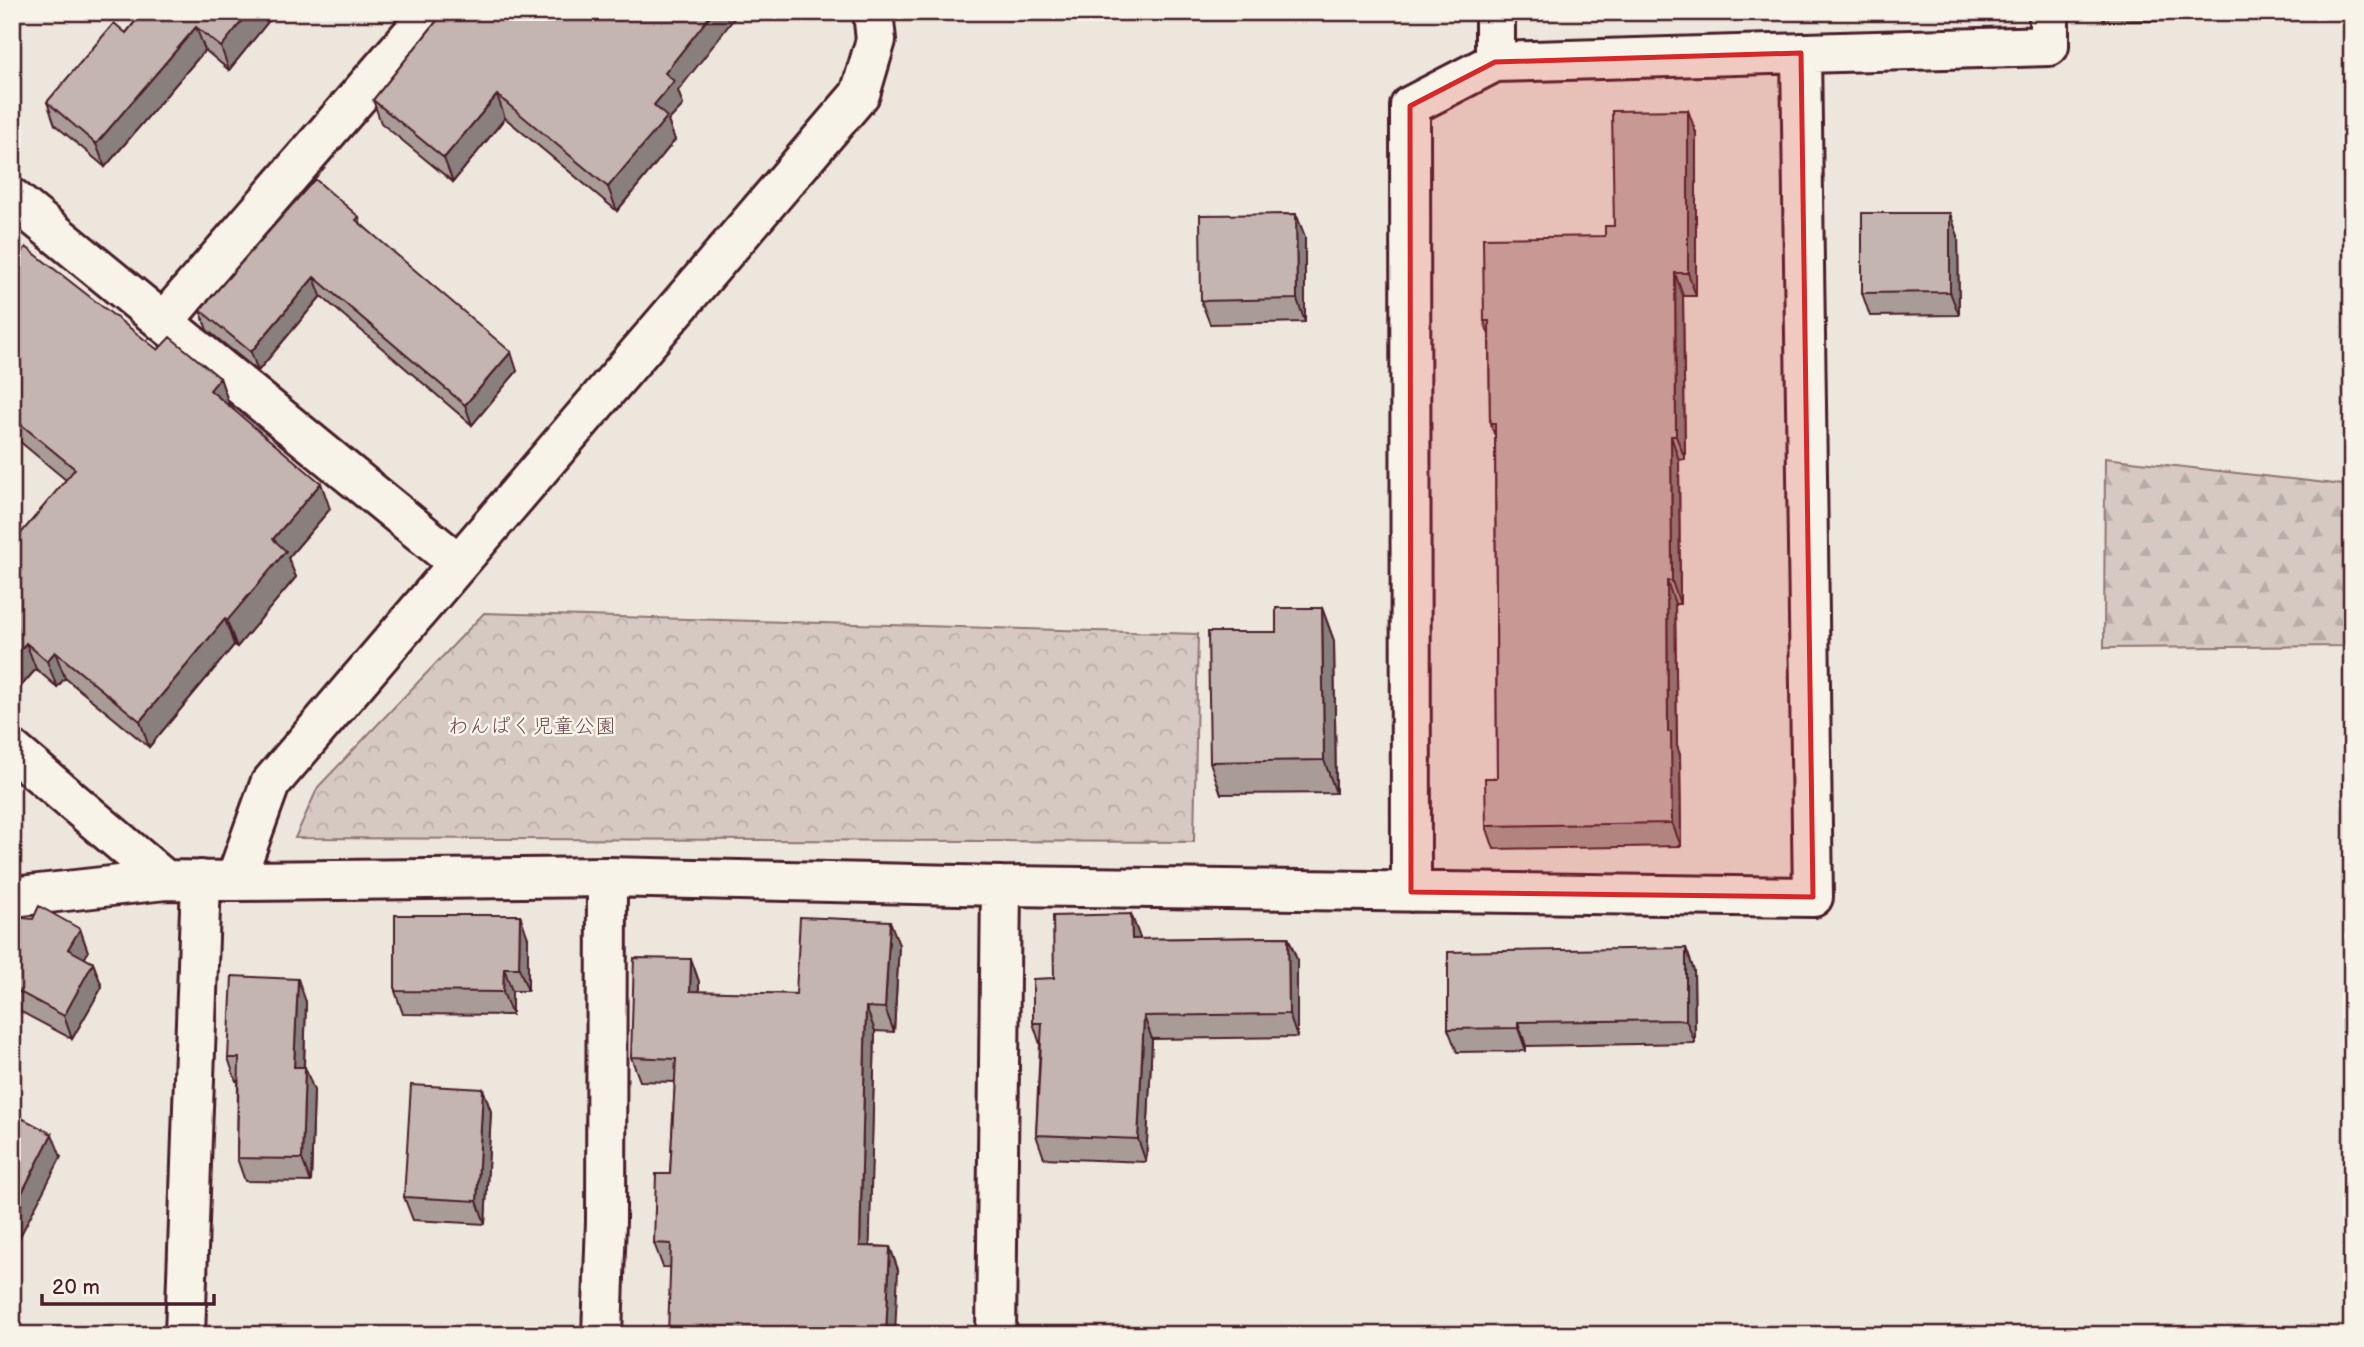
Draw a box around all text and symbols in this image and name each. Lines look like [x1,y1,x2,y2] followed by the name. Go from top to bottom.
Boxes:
[448,714,616,739] park label: わんぱく児童公園
[42,1263,214,1307] scale bar
[52,1275,100,1300] text: 20 m

